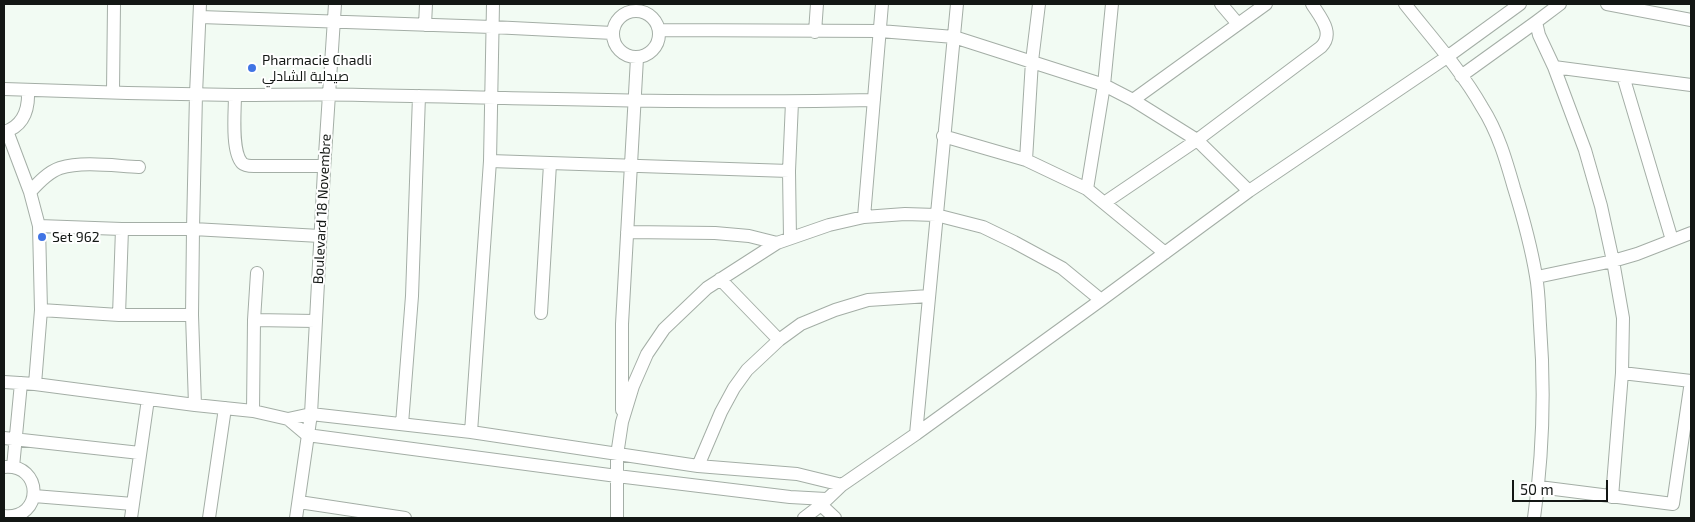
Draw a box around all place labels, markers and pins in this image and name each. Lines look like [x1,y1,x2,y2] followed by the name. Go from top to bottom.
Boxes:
[262,52,372,84] place label: Pharmacie Chadli صيدلية الشادلي
[246,62,258,74] marker: Pharmacie Chadli صيدلية الشادلي
[52,229,100,245] place label: Set 962
[36,231,48,243] marker: Set 962

